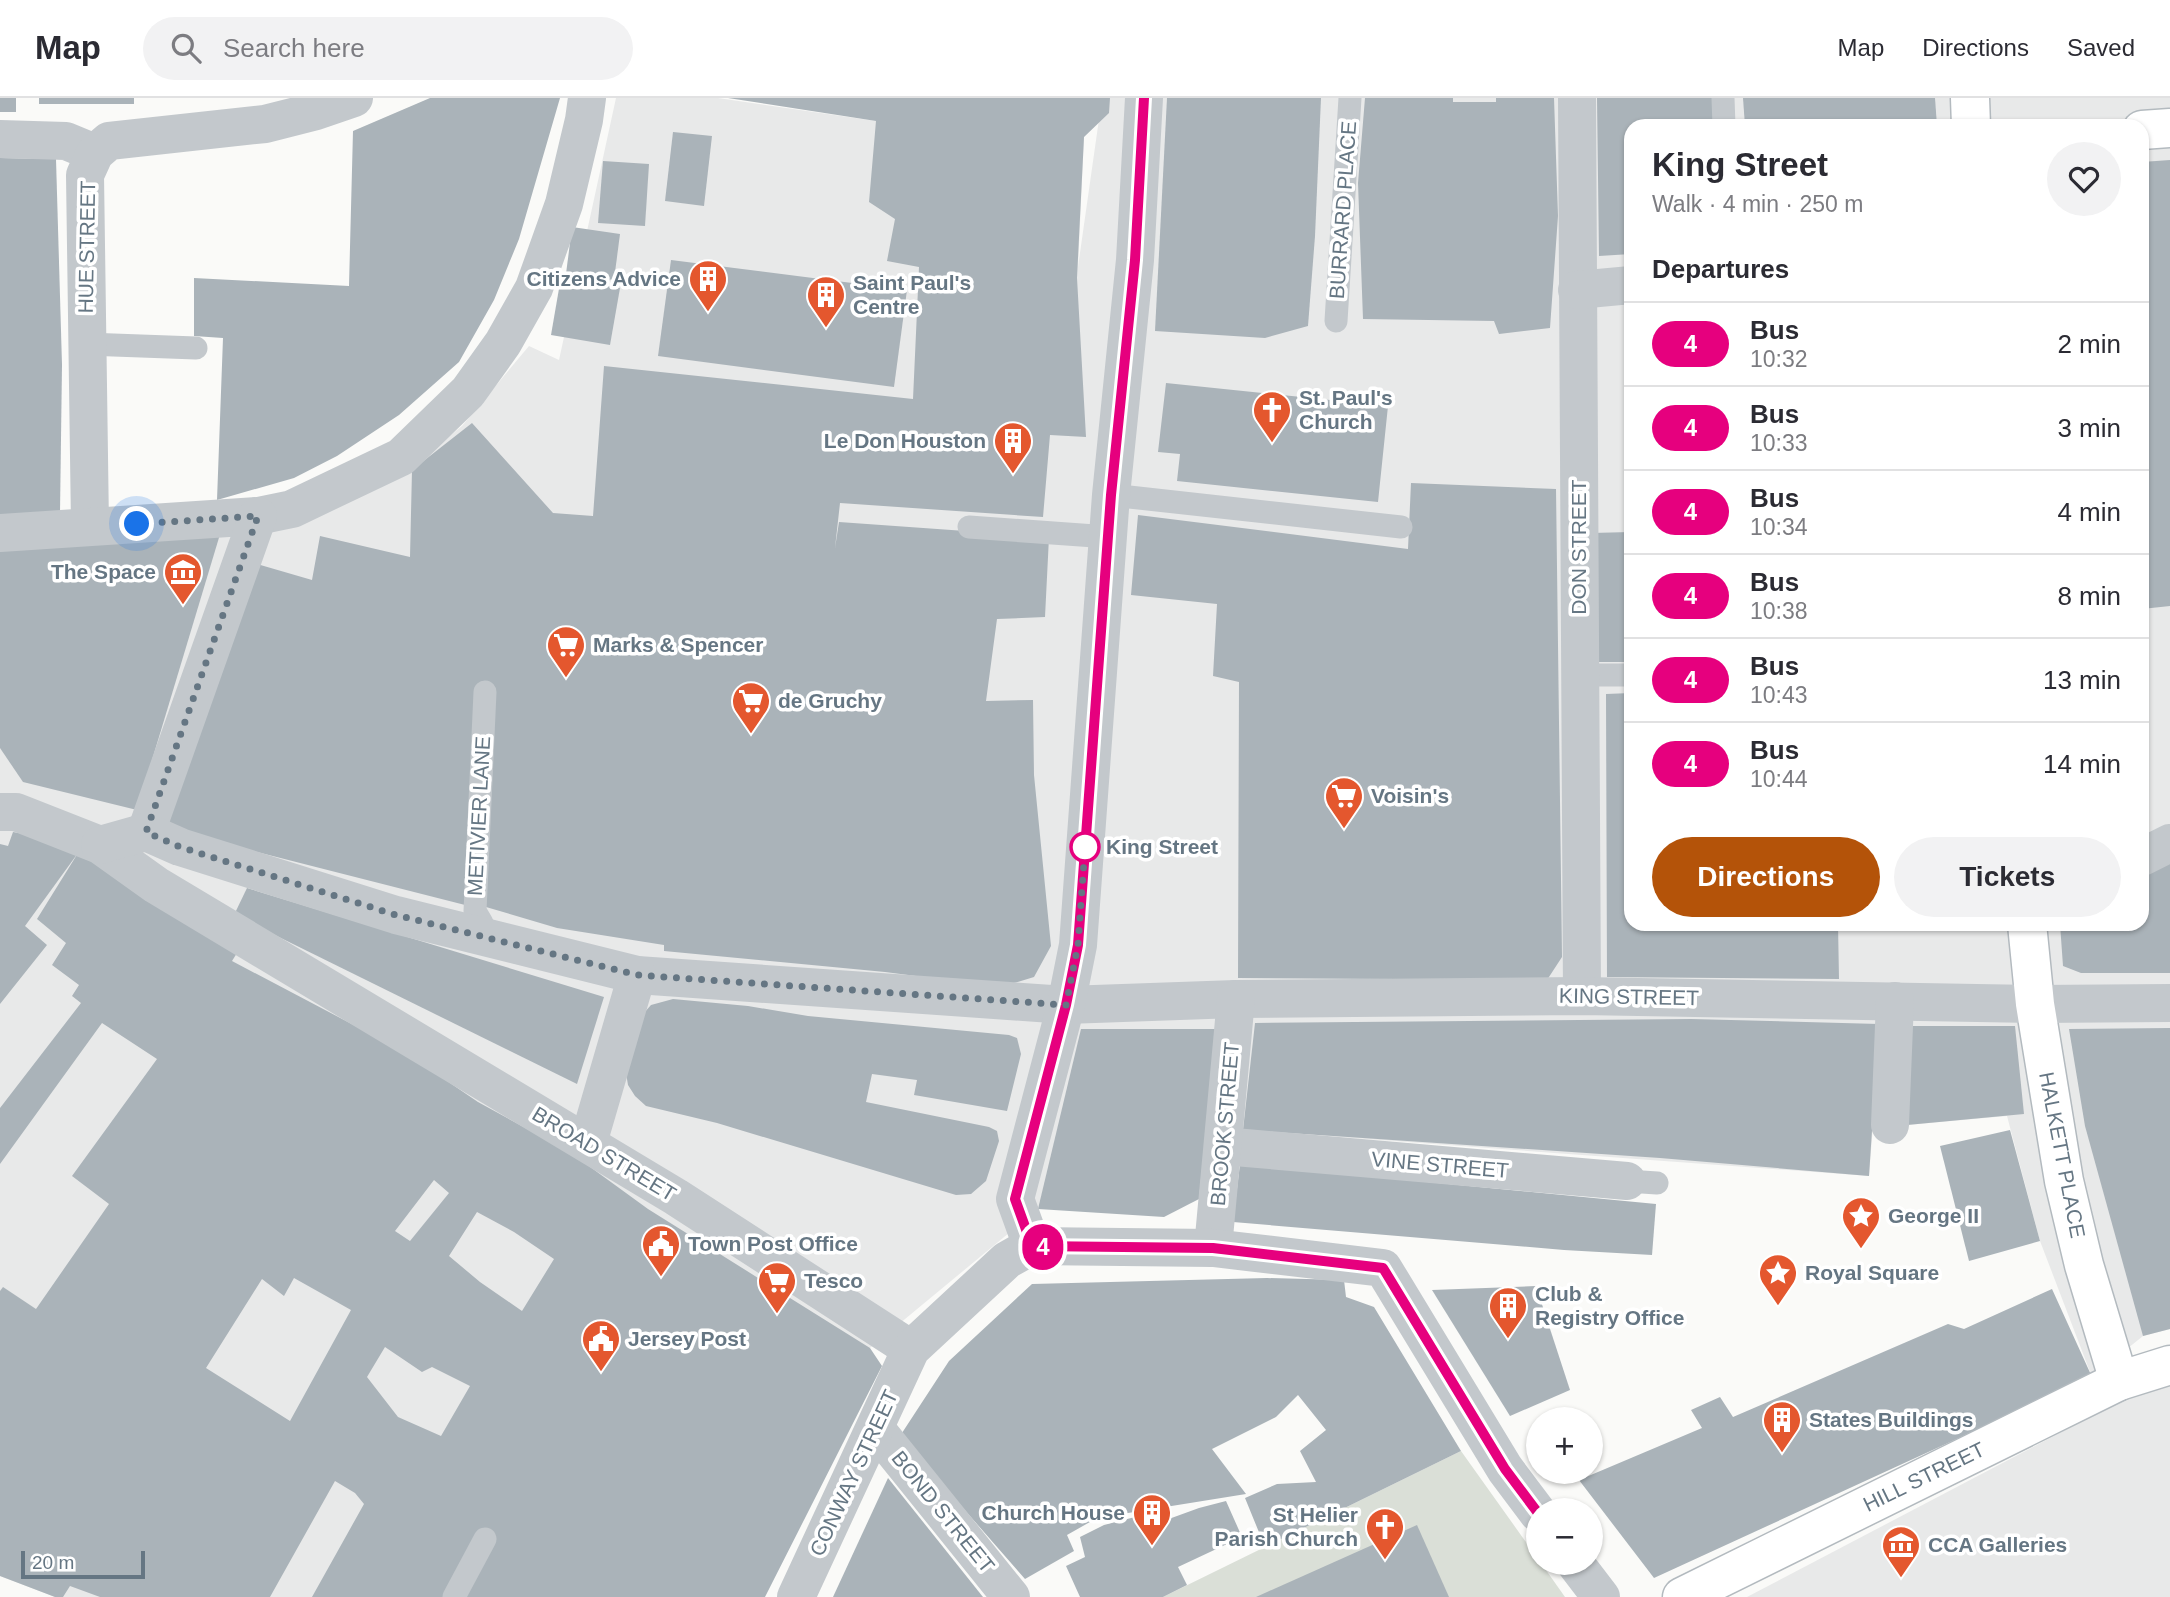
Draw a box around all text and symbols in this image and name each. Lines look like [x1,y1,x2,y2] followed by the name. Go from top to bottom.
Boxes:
[143,17,633,80] search box
[35,29,101,66] text: Map
[167,29,205,67] icon: search
[223,33,365,63] text: Search here
[1838,34,1884,61] text: Map
[1922,34,2029,61] text: Directions
[2067,34,2135,61] text: Saved
[1325,120,1360,300] street label: BURRARD PLACE
[2047,142,2121,216] button: heart
[1652,146,1828,183] text: King Street
[74,180,99,314] street label: HUE STREET
[1652,191,1863,217] text: Walk · 4 min · 250 m
[1652,254,1789,284] text: Departures
[687,258,729,313] building icon: Citizens Advice
[527,267,681,290] place label: Citizens Advice
[853,271,971,318] place label: Saint Paul's Centre
[805,274,847,329] building icon: Saint Paul's Centre
[1750,315,1799,345] text: Bus
[2057,329,2121,359] text: 2 min
[1684,330,1697,357] text: 4
[1750,346,1808,372] text: 10:32
[1299,386,1393,433] place label: St. Paul's Church
[1251,389,1293,444] church icon: St. Paul's Church
[1750,399,1799,429] text: Bus
[2057,413,2121,443] text: 3 min
[1684,414,1697,441] text: 4
[992,420,1034,475] building icon: Le Don Houston
[824,429,986,452] place label: Le Don Houston
[1750,430,1808,456] text: 10:33
[1567,479,1590,615] street label: DON STREET
[1750,483,1799,513] text: Bus
[2057,497,2121,527] text: 4 min
[1684,498,1697,525] text: 4
[119,506,154,541] your location
[1750,514,1808,540] text: 10:34
[162,551,204,606] museum icon: The Space
[51,560,156,583] place label: The Space
[1750,567,1799,597] text: Bus
[2057,581,2121,611] text: 8 min
[1684,582,1697,609] text: 4
[1750,598,1808,624] text: 10:38
[545,624,587,679] supermarket icon: Marks & Spencer
[593,633,763,656] place label: Marks & Spencer
[1750,651,1799,681] text: Bus
[2043,665,2121,695] text: 13 min
[1684,666,1697,693] text: 4
[730,680,772,735] supermarket icon: de Gruchy
[1750,682,1808,708] text: 10:43
[778,689,882,712] place label: de Gruchy
[1750,735,1799,765] text: Bus
[463,736,494,896] street label: METIVIER LANE
[2043,749,2121,779] text: 14 min
[1684,750,1697,777] text: 4
[1750,766,1808,792] text: 10:44
[1323,775,1365,830] supermarket icon: Voisin's
[1371,784,1449,807] place label: Voisin's
[1070,832,1100,862] marker: King Street
[1106,835,1218,858] place label: King Street
[1652,837,1880,917] button: Directions
[1894,837,2121,917] button: Tickets
[1559,984,1699,1009] street label: KING STREET
[1206,1041,1243,1207] street label: BROOK STREET
[2035,1070,2090,1240] street label: HALKETT PLACE
[528,1102,680,1206] street label: BROAD STREET
[1370,1147,1510,1182] street label: VINE STREET
[1840,1195,1882,1250] place icon: George II
[1888,1204,1979,1227] place label: George II
[640,1223,682,1278] public building icon: Town Post Office
[1020,1224,1066,1270] line badge: 4
[688,1232,858,1255] place label: Town Post Office
[1036,1233,1050,1260] text: 4
[1757,1252,1799,1307] place icon: Royal Square
[756,1260,798,1315] supermarket icon: Tesco
[1805,1261,1939,1284] place label: Royal Square
[804,1269,863,1292] place label: Tesco
[1535,1282,1684,1329] place label: Club & Registry Office
[1487,1285,1529,1340] building icon: Club & Registry Office
[580,1318,622,1373] public building icon: Jersey Post
[628,1327,746,1350] place label: Jersey Post
[805,1386,902,1559] street label: CONWAY STREET
[1761,1399,1803,1454] building icon: States Buildings
[1526,1407,1603,1575] map controls
[1526,1407,1603,1484] button: +
[1809,1408,1974,1431] place label: States Buildings
[1859,1437,1988,1516] street label: HILL STREET
[887,1446,999,1577] street label: BOND STREET
[1131,1492,1173,1547] building icon: Church House
[1526,1498,1603,1575] button: −
[981,1501,1125,1524] place label: Church House
[1214,1503,1358,1550] place label: St Helier Parish Church
[1364,1506,1406,1561] church icon: St Helier Parish Church
[1880,1524,1922,1579] museum icon: CCA Galleries
[1928,1533,2067,1556] place label: CCA Galleries
[21,1548,145,1580] scale bar
[32,1552,74,1573] text: 20 m

